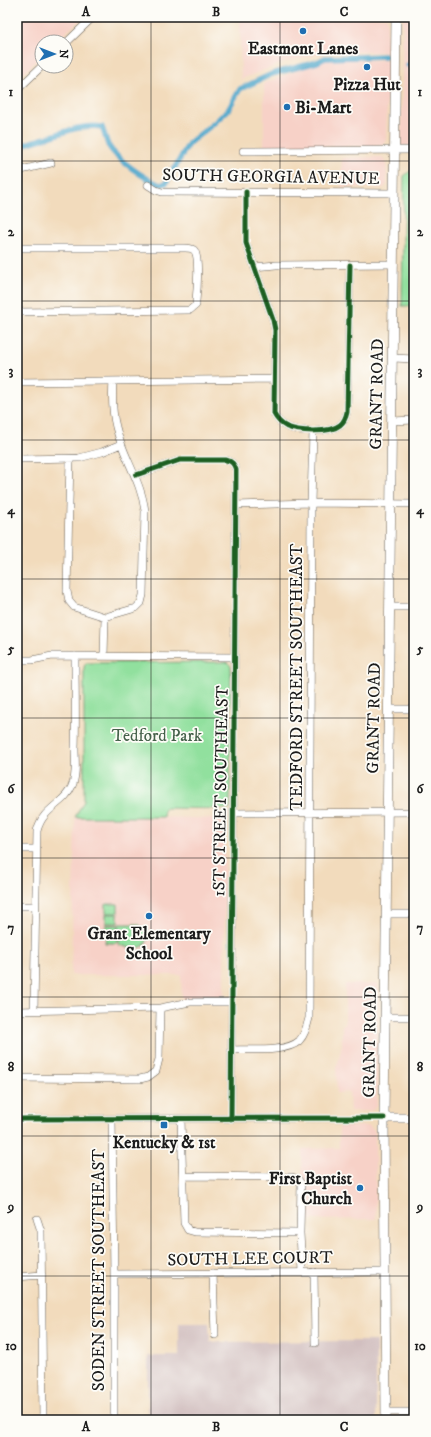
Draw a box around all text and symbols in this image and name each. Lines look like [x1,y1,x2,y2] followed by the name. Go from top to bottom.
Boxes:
[81,4,91,20] text: A
[212,4,220,20] text: B
[340,4,349,20] text: C
[298,26,308,36] marker: Eastmont Lanes
[34,34,74,74] north arrow
[248,38,358,60] place label: Eastmont Lanes
[56,49,70,59] text: N
[362,62,372,72] marker: Pizza Hut
[333,74,401,96] place label: Pizza Hut
[9,84,14,100] text: 1
[418,84,423,100] text: 1
[295,97,352,119] place label: Bi-Mart
[282,102,292,112] marker: Bi-Mart
[162,164,380,190] street label: SOUTH GEORGIA AVENUE
[8,224,15,240] text: 2
[417,224,424,240] text: 2
[365,338,389,450] street label: GRANT ROAD
[9,363,14,379] text: 3
[418,363,423,379] text: 3
[6,502,15,519] text: 4
[415,502,424,519] text: 4
[286,543,308,810] street label: TEDFORD STREET SOUTHEAST
[7,641,15,657] text: 5
[416,641,424,657] text: 5
[362,662,386,774] street label: GRANT ROAD
[208,685,234,897] street label: 1ST STREET SOUTHEAST
[112,725,203,747] park label: Tedford Park
[8,781,16,797] text: 6
[417,781,425,797] text: 6
[144,911,154,921] marker: Grant Elementary School
[8,920,15,936] text: 7
[417,920,424,936] text: 7
[87,923,211,965] place label: Grant Elementary School
[358,986,382,1098] street label: GRANT ROAD
[8,1059,15,1075] text: 8
[417,1059,424,1075] text: 8
[159,1120,169,1130] marker: Kentucky & 1st
[113,1132,216,1154] place label: Kentucky & 1st
[88,1149,110,1391] street label: SODEN STREET SOUTHEAST
[269,1168,353,1210] place label: First Baptist Church
[355,1183,365,1193] marker: First Baptist Church
[7,1199,14,1215] text: 9
[416,1199,423,1215] text: 9
[167,1247,333,1271] street label: SOUTH LEE COURT
[5,1338,17,1354] text: 10
[414,1338,426,1354] text: 10
[81,1419,91,1435] text: A
[212,1419,220,1435] text: B
[340,1419,349,1435] text: C

